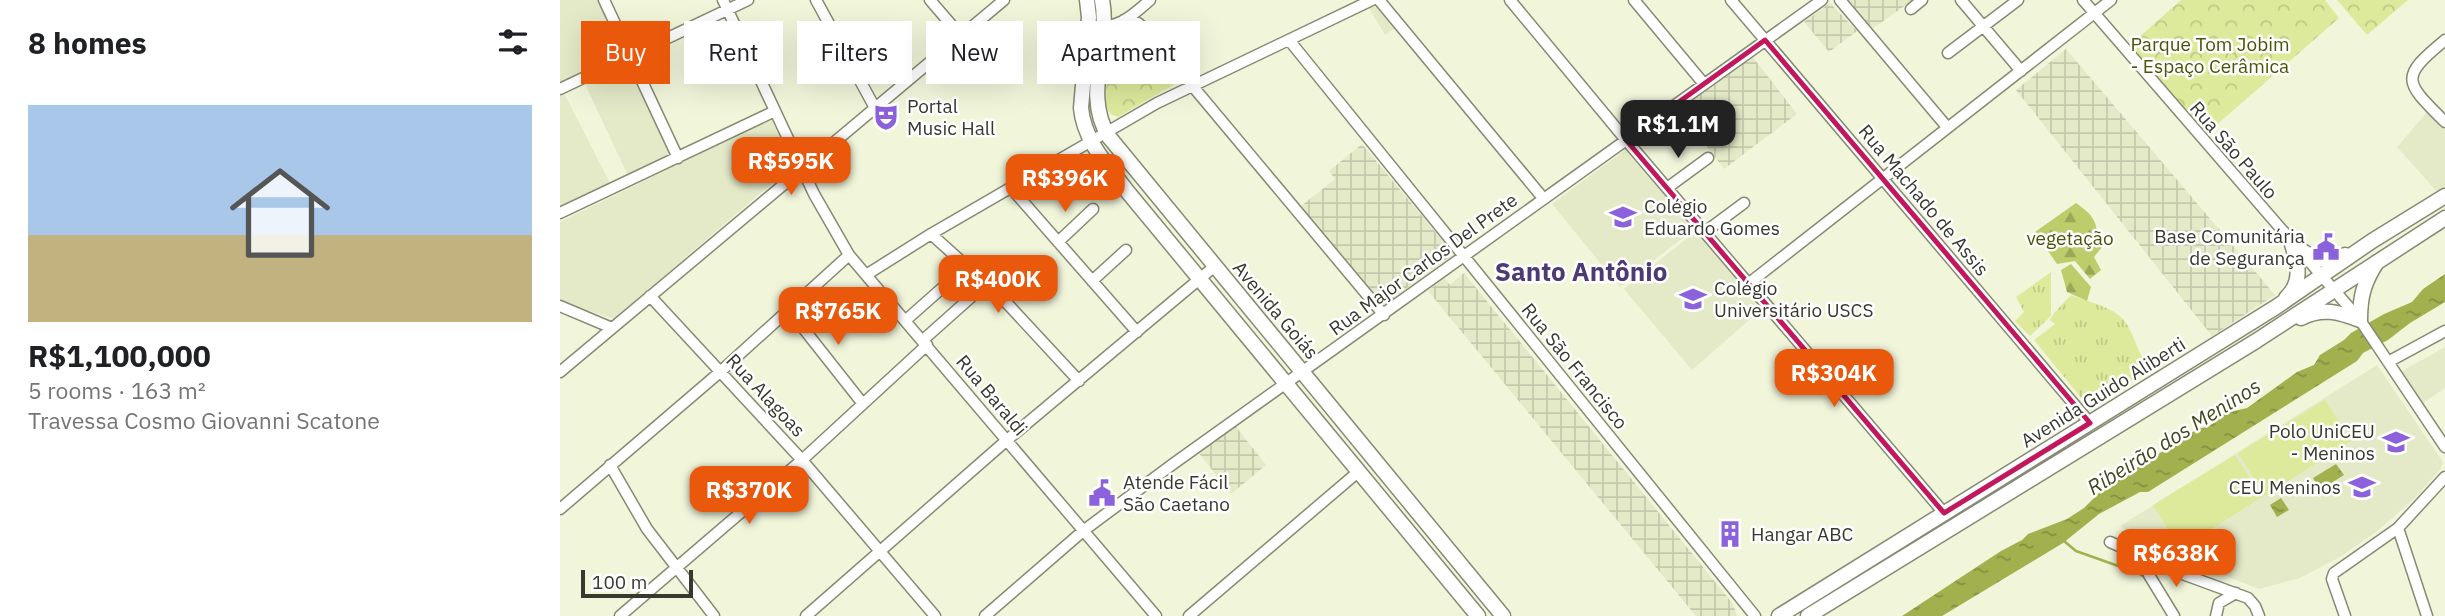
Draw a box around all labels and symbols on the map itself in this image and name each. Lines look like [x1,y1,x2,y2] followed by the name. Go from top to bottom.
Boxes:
[2130,32,2290,78] park label: Parque Tom Jobim - Espaço Cerâmica
[907,94,995,140] place label: Portal Music Hall
[2185,96,2283,204] street label: Rua São Paulo
[1621,100,1735,160] pin: R$1.1M
[871,102,901,132] theatre icon: Portal Music Hall
[1854,119,1994,281] street label: Rua Machado de Assis
[734,138,848,197] pin: R$595K
[1008,154,1122,214] pin: R$396K
[1324,188,1522,340] street label: Rua Major Carlos Del Prete
[1644,194,1780,240] place label: Colégio Eduardo Gomes
[1608,202,1638,232] school or university icon: Colégio Eduardo Gomes
[2154,224,2305,270] place label: Base Comunitária de Segurança
[2026,226,2114,250] park label: vegetação
[2311,232,2341,262] public building icon: Base Comunitária de Segurança
[1495,254,1667,288] district label: Santo Antônio
[941,256,1055,315] pin: R$400K
[1228,256,1324,364] street label: Avenida Goiás
[1714,276,1873,322] place label: Colégio Universitário USCS
[1678,284,1708,314] school or university icon: Colégio Universitário USCS
[781,288,895,347] pin: R$765K
[1517,298,1633,434] street label: Rua São Francisco
[2016,332,2190,452] street label: Avenida Guido Aliberti
[721,348,811,442] street label: Rua Alagoas
[951,350,1033,440] street label: Rua Baraldi
[1777,350,1891,409] pin: R$304K
[2081,371,2266,501] water label: Ribeirão dos Meninos
[2269,419,2375,465] place label: Polo UniCEU - Meninos
[2381,427,2411,457] school or university icon: Polo UniCEU - Meninos
[692,466,806,526] pin: R$370K
[1123,470,1230,516] place label: Atende Fácil São Caetano
[2347,472,2377,502] school or university icon: CEU Meninos
[2229,475,2341,499] place label: CEU Meninos
[1087,478,1117,508] public building icon: Atende Fácil São Caetano
[1715,519,1745,549] building icon: Hangar ABC
[1751,522,1854,546] place label: Hangar ABC
[2119,530,2233,589] pin: R$638K
[581,567,693,599] scale bar

